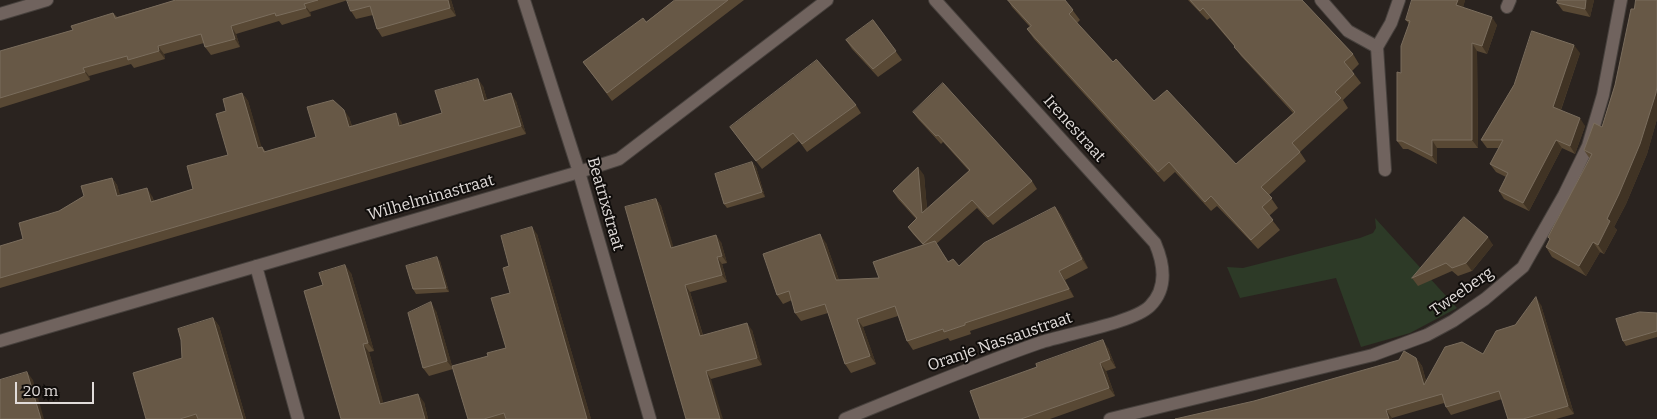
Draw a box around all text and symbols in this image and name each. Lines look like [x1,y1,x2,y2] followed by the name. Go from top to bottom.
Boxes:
[1039,92,1109,166] street label: Irenestraat
[582,155,628,253] street label: Beatrixstraat
[366,171,496,225] street label: Wilhelminastraat
[1427,263,1497,321] street label: Tweeberg
[925,308,1075,376] street label: Oranje Nassaustraat
[18,372,96,404] scale bar
[23,382,58,400] text: 20 m

